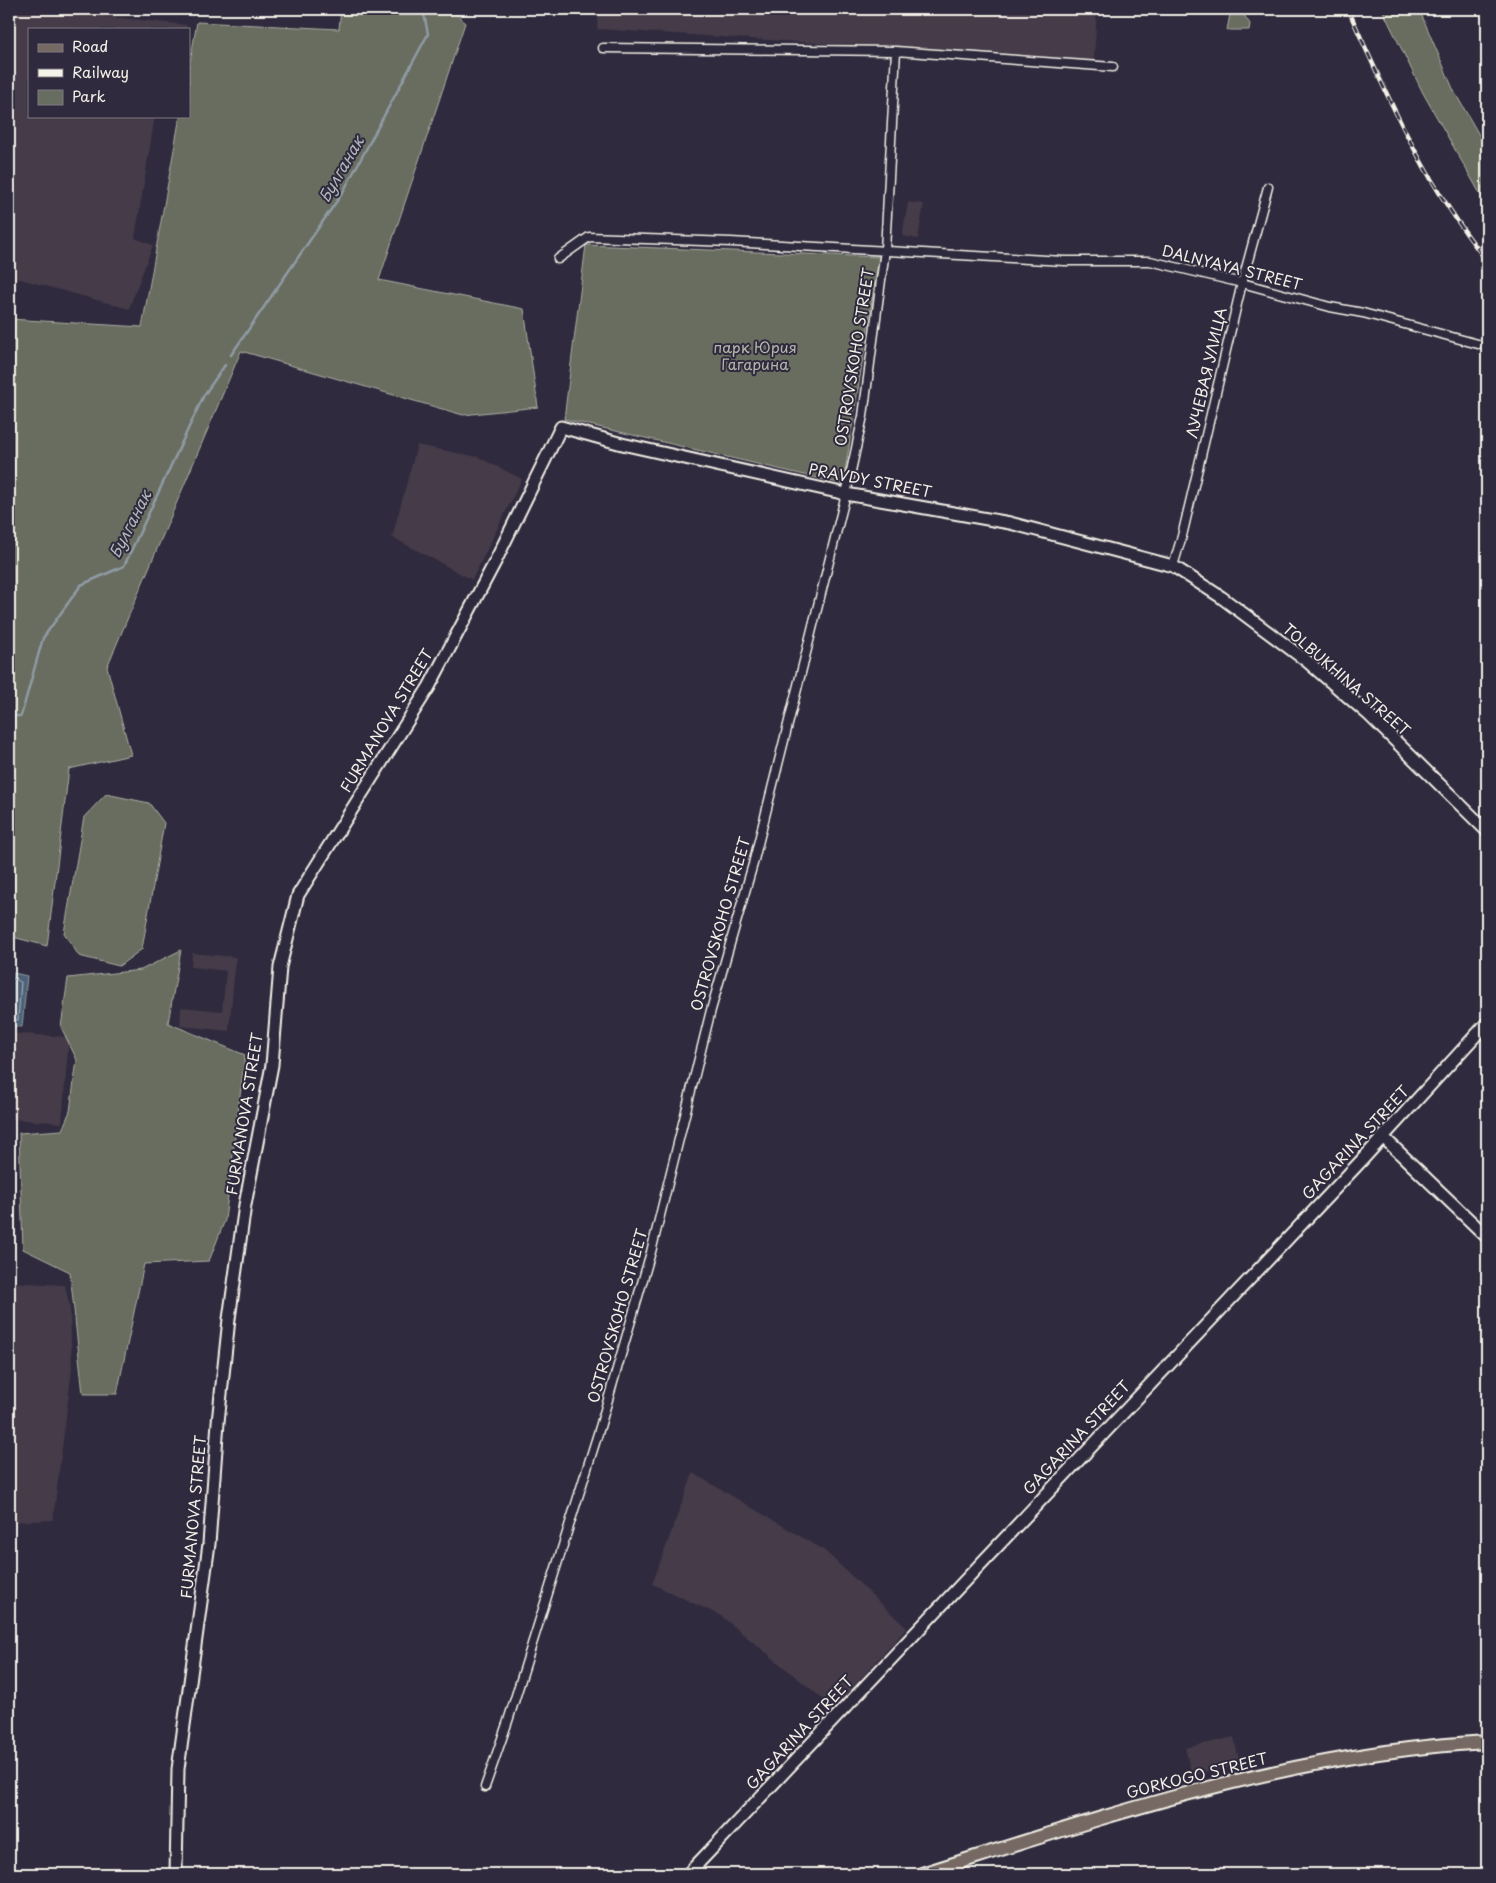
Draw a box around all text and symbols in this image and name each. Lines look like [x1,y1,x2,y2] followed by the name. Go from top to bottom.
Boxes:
[28,28,190,118] legend
[72,34,108,57] text: Road
[72,60,129,83] text: Railway
[72,84,106,107] text: Park
[312,130,370,206] water label: Булганак
[1160,238,1306,295] street label: DALNYAYA STREET
[828,265,879,447] street label: OSTROVSKOHO STREET
[1179,305,1232,440] street label: ЛУЧЕВАЯ УЛИЦА
[713,335,797,375] park label: парк Юрия Гагарина
[807,456,934,503] street label: PRAVDY STREET
[102,484,157,561] water label: Булганак
[1278,617,1416,741] street label: TOLBUKHINA STREET
[334,643,438,796] street label: FURMANOVA STREET
[684,833,756,1013] street label: OSTROVSKOHO STREET
[219,1030,268,1197] street label: FURMANOVA STREET
[1296,1079,1414,1204] street label: GAGARINA STREET
[581,1225,653,1405] street label: OSTROVSKOHO STREET
[1017,1374,1135,1499] street label: GAGARINA STREET
[174,1433,211,1600] street label: FURMANOVA STREET
[740,1669,858,1794] street label: GAGARINA STREET
[1124,1746,1270,1803] street label: GORKOGO STREET

